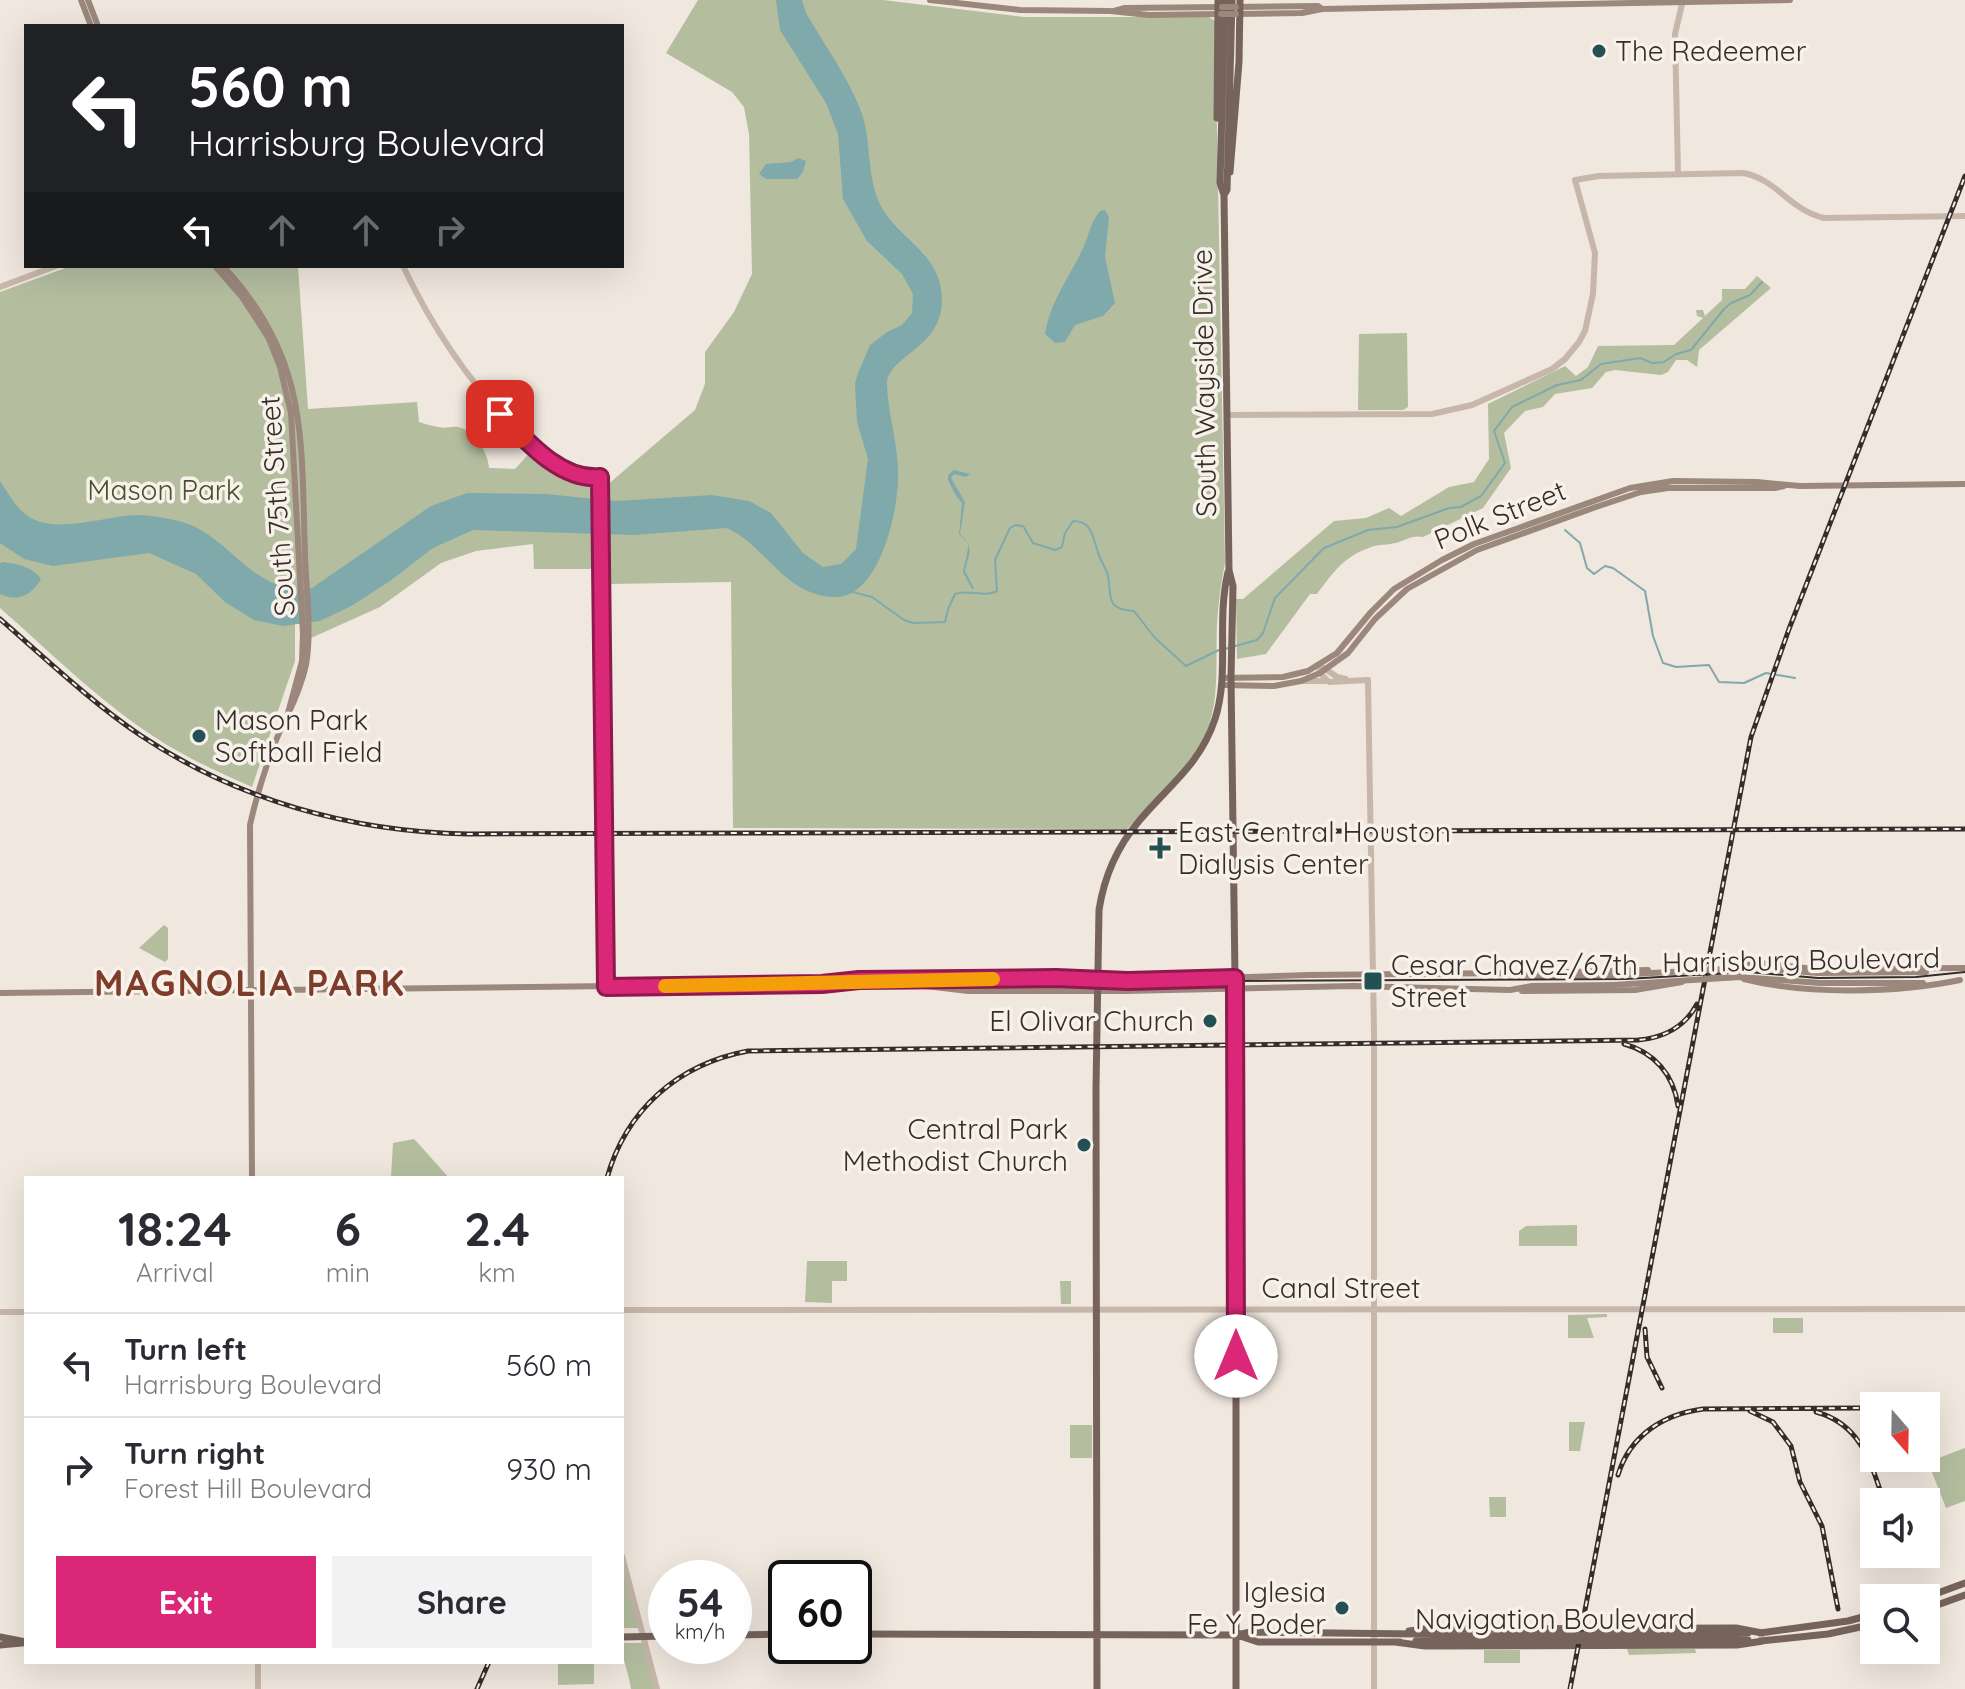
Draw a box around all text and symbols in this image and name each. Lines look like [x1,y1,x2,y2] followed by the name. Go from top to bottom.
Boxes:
[1615,33,1807,68] place label: The Redeemer
[1590,42,1608,60] marker: The Redeemer
[188,51,353,121] text: 560 m
[56,56,160,160] icon: left
[188,120,545,165] text: Harrisburg Boulevard
[176,208,220,252] icon: left
[260,208,304,252] icon: ahead
[344,208,388,252] icon: ahead
[428,208,472,252] icon: right
[1184,249,1223,517] street label: South Wayside Drive
[466,380,534,448] pin
[478,392,522,436] icon: arrive
[251,395,302,617] street label: South 75th Street
[87,472,241,507] park label: Mason Park
[1429,472,1571,557] street label: Polk Street
[215,702,383,769] place label: Mason Park Softball Field
[190,727,208,745] marker: Mason Park Softball Field
[1178,814,1451,881] place label: East Central Houston Dialysis Center
[1149,837,1171,859] marker: East Central Houston Dialysis Center
[1662,940,1940,979] street label: Harrisburg Boulevard
[1391,947,1638,1014] place label: Cesar Chavez/67th Street
[94,960,406,1005] district label: MAGNOLIA PARK
[1362,970,1384,992] marker: Cesar Chavez/67th Street
[989,1003,1194,1038] place label: El Olivar Church
[1201,1012,1219,1030] marker: El Olivar Church
[843,1111,1068,1178] place label: Central Park Methodist Church
[1075,1136,1093,1154] marker: Central Park Methodist Church
[118,1198,232,1258] text: 18:24
[335,1198,361,1258] text: 6
[464,1198,530,1258] text: 2.4
[136,1256,214,1289] text: Arrival
[326,1256,370,1289] text: min
[478,1256,516,1289] text: km
[1261,1270,1421,1305] street label: Canal Street
[1194,1314,1278,1398] position arrow
[124,1330,247,1368] text: Turn left
[56,1343,100,1387] icon: left
[506,1346,592,1384] text: 560 m
[124,1368,382,1401] text: Harrisburg Boulevard
[1860,1392,1940,1472] north arrow
[1860,1392,1940,1664] map controls
[124,1434,265,1472] text: Turn right
[56,1447,100,1491] icon: right
[506,1450,592,1488] text: 930 m
[124,1472,372,1505] text: Forest Hill Boulevard
[1860,1488,1940,1568] button: sound
[56,1556,316,1648] button: Exit
[332,1556,592,1648] button: Share
[768,1560,872,1664] speed limit sign: 60
[1187,1574,1326,1641] place label: Iglesia Fe Y Poder
[677,1577,723,1627] text: 54
[1860,1584,1940,1664] button: search
[1333,1599,1351,1617] marker: Iglesia Fe Y Poder
[1415,1601,1695,1636] street label: Navigation Boulevard
[675,1619,725,1644] text: km/h

